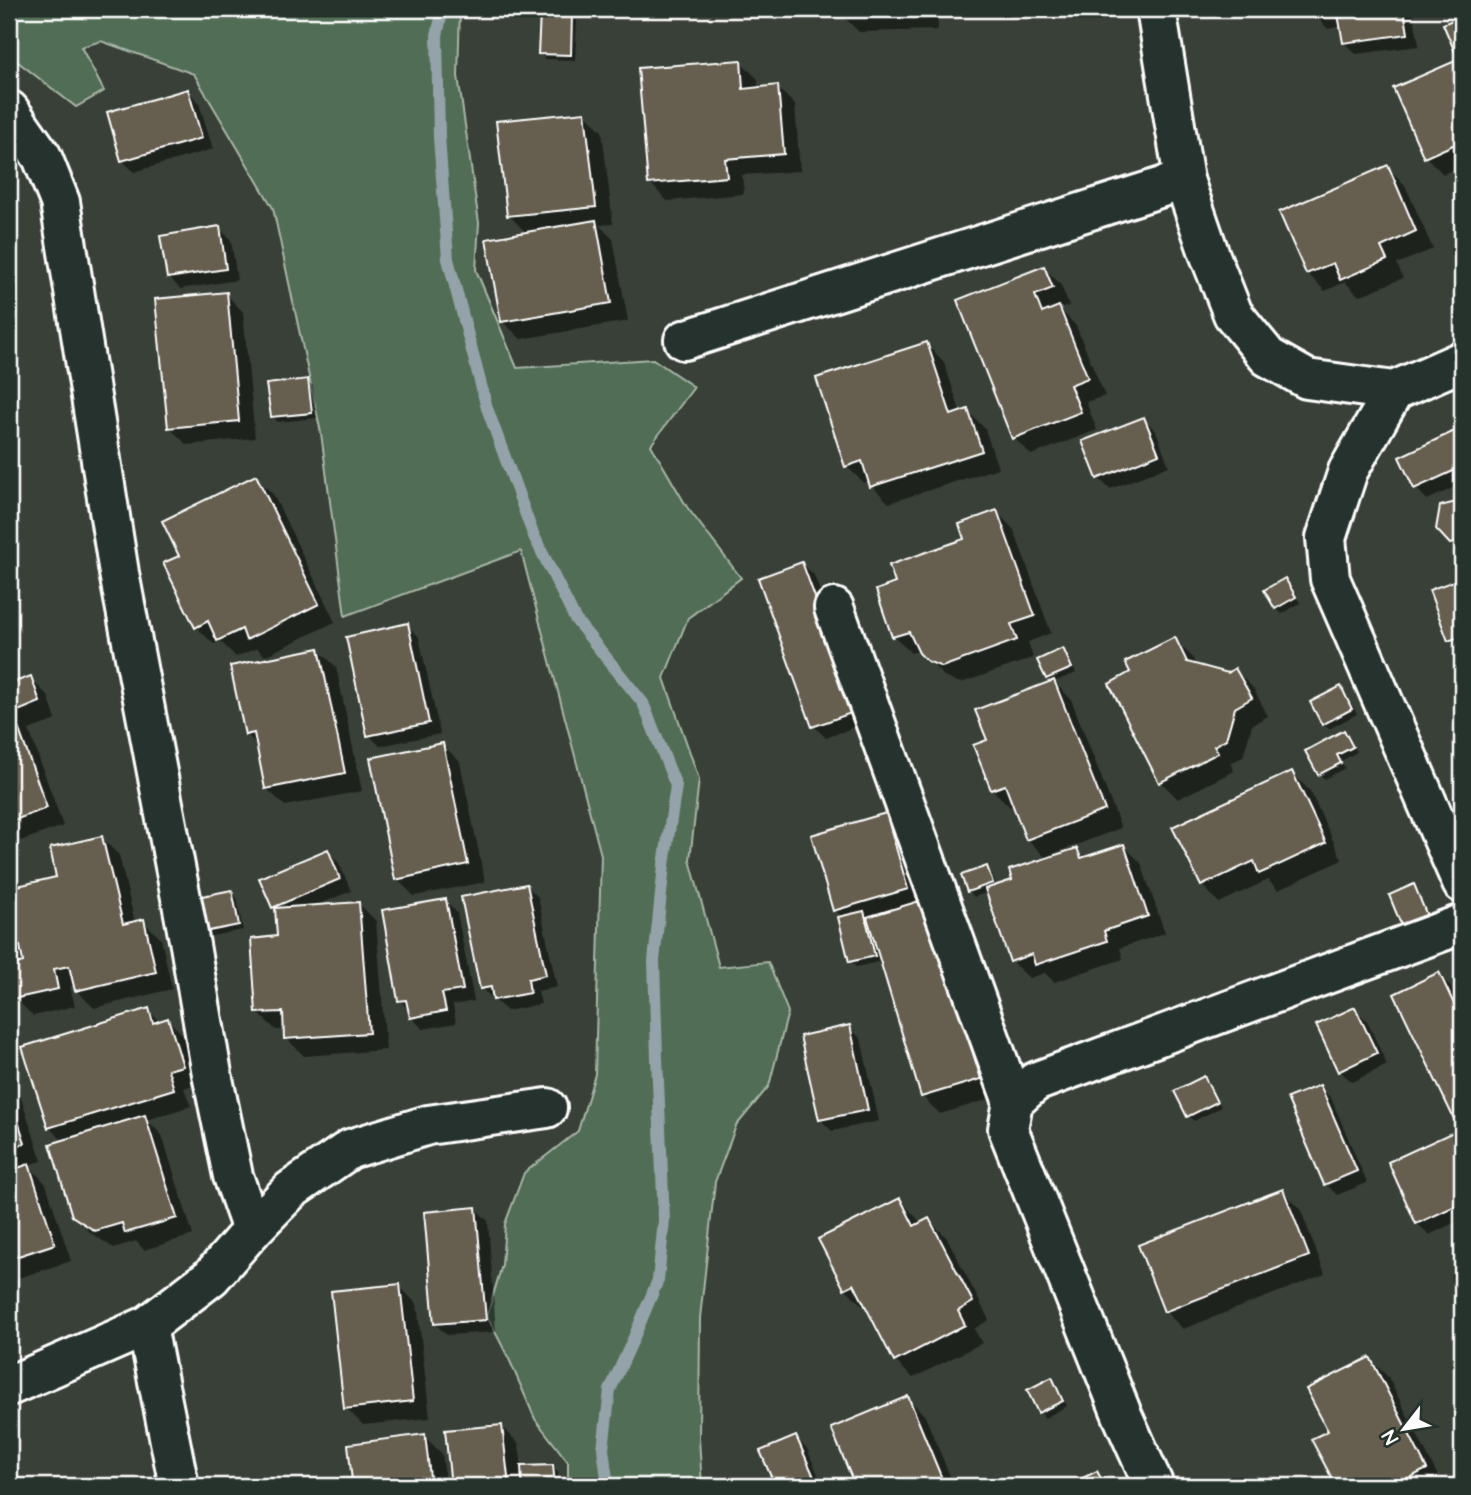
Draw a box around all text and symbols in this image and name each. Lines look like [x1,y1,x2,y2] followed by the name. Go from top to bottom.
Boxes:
[1370,1394,1440,1464] north arrow
[1376,1425,1405,1449] text: N

